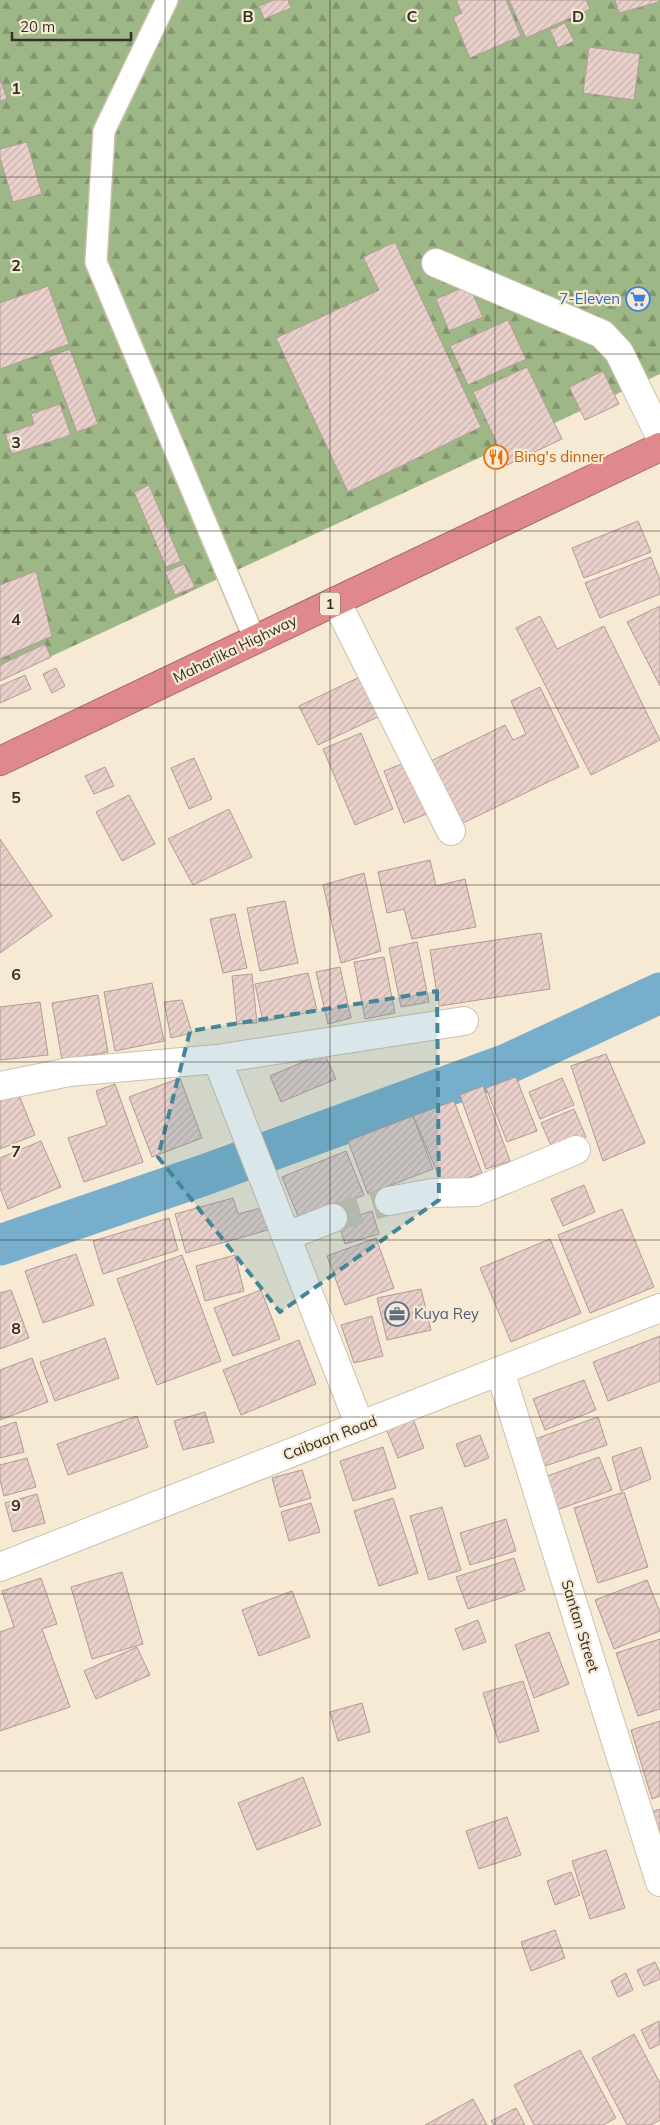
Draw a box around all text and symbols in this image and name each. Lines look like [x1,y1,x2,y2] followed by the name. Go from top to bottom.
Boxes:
[242,6,254,26] text: B
[407,6,418,26] text: C
[572,6,584,26] text: D
[12,10,131,42] scale bar
[20,17,55,36] text: 20 m
[11,78,21,98] text: 1
[11,255,21,275] text: 2
[625,286,651,312] supermarket icon: 7-Eleven
[559,289,620,308] place label: 7-Eleven
[11,432,21,452] text: 3
[483,444,509,470] restaurant icon: Bing's dinner
[514,447,605,466] place label: Bing's dinner
[320,592,340,616] road number: 1
[11,609,21,629] text: 4
[170,610,300,687] street label: Maharlika Highway
[11,787,21,807] text: 5
[11,964,21,984] text: 6
[11,1141,21,1161] text: 7
[384,1301,410,1327] office icon: Kuya Rey
[414,1304,479,1323] place label: Kuya Rey
[11,1318,21,1338] text: 8
[280,1411,379,1464] street label: Caibaan Road
[11,1495,21,1515] text: 9
[557,1577,604,1674] street label: Santan Street

